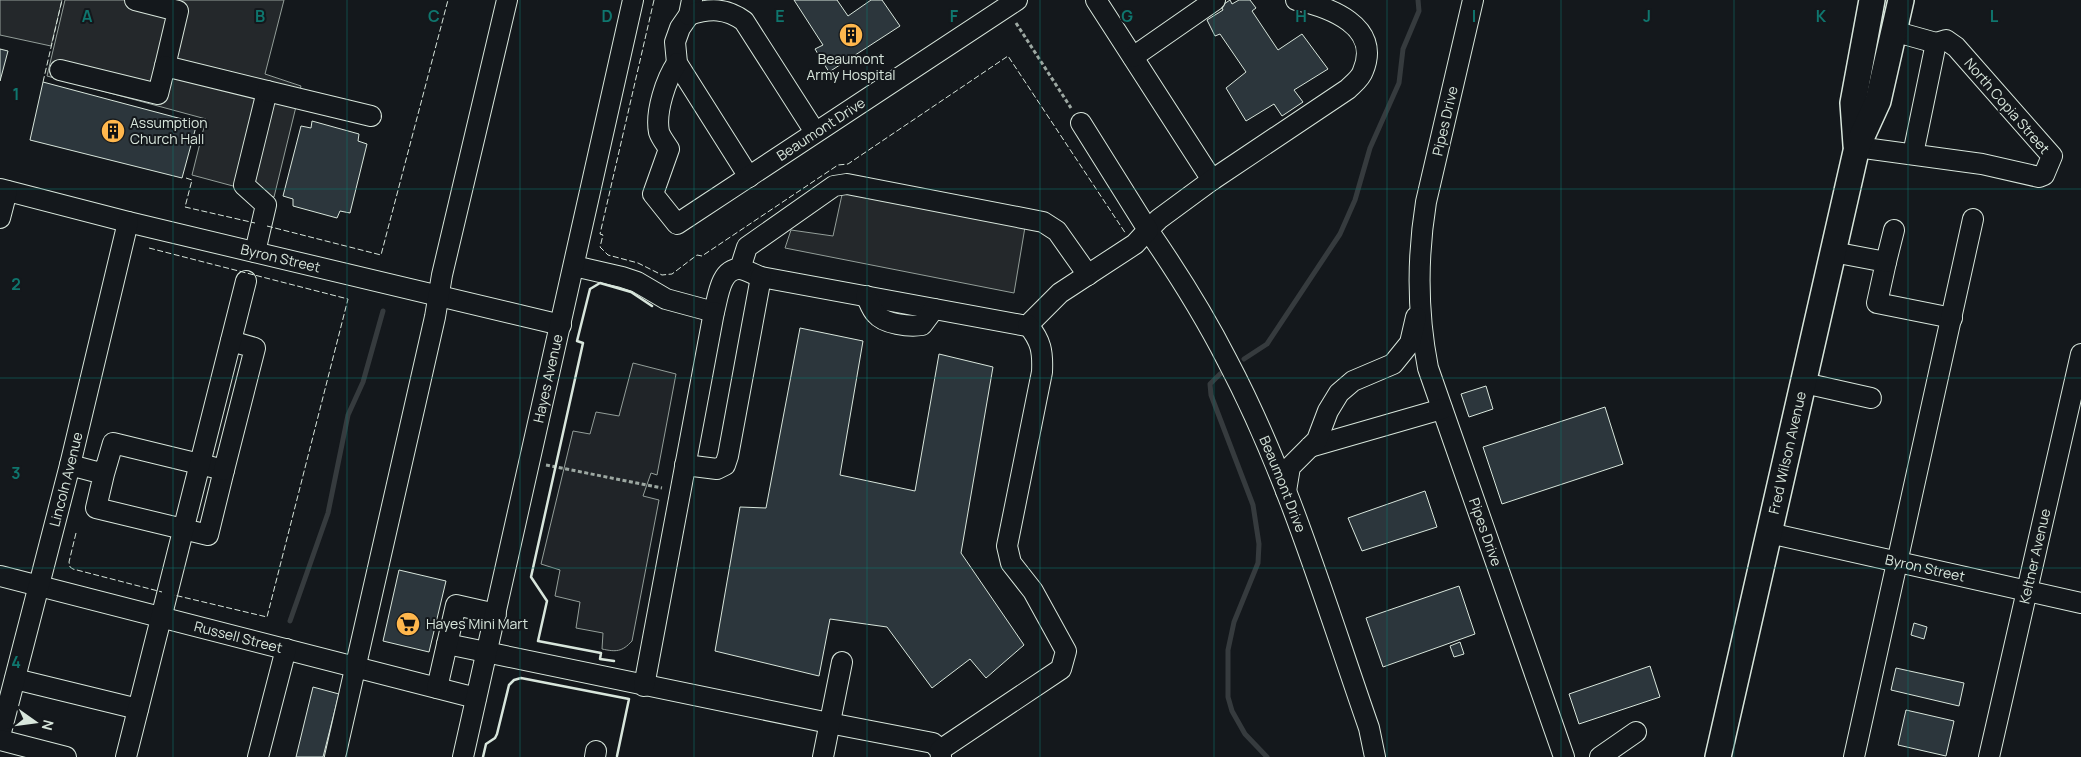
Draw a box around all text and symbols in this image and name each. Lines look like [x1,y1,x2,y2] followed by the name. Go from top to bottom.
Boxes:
[82,5,93,27] text: A
[255,5,265,27] text: B
[428,5,440,27] text: C
[601,5,613,27] text: D
[775,5,785,27] text: E
[950,5,959,27] text: F
[1121,5,1133,27] text: G
[1295,5,1307,27] text: H
[1472,5,1476,27] text: I
[1643,5,1651,27] text: J
[1816,5,1827,27] text: K
[1990,5,1999,27] text: L
[838,22,864,48] building icon: Beaumont Army Hospital
[806,49,896,84] place label: Beaumont Army Hospital
[1960,54,2055,158] street label: North Copia Street
[12,83,20,105] text: 1
[1427,84,1462,158] street label: Pipes Drive
[773,93,869,165] street label: Beaumont Drive
[130,113,208,148] place label: Assumption Church Hall
[100,118,126,144] building icon: Assumption Church Hall
[239,239,323,277] street label: Byron Street
[11,273,21,295] text: 2
[528,332,567,425] street label: Hayes Avenue
[1764,389,1810,516] street label: Fred Wilson Avenue
[44,430,87,529] street label: Lincoln Avenue
[1255,433,1311,535] street label: Beaumont Drive
[11,462,21,484] text: 3
[1465,495,1507,569] street label: Pipes Drive
[2014,507,2054,606] street label: Keltner Avenue
[1883,549,1967,586] street label: Byron Street
[395,611,421,637] supermarket icon: Hayes Mini Mart
[426,614,528,633] place label: Hayes Mini Mart
[192,616,285,657] street label: Russell Street
[11,651,21,673] text: 4
[10,697,60,747] north arrow
[38,718,59,732] text: N

